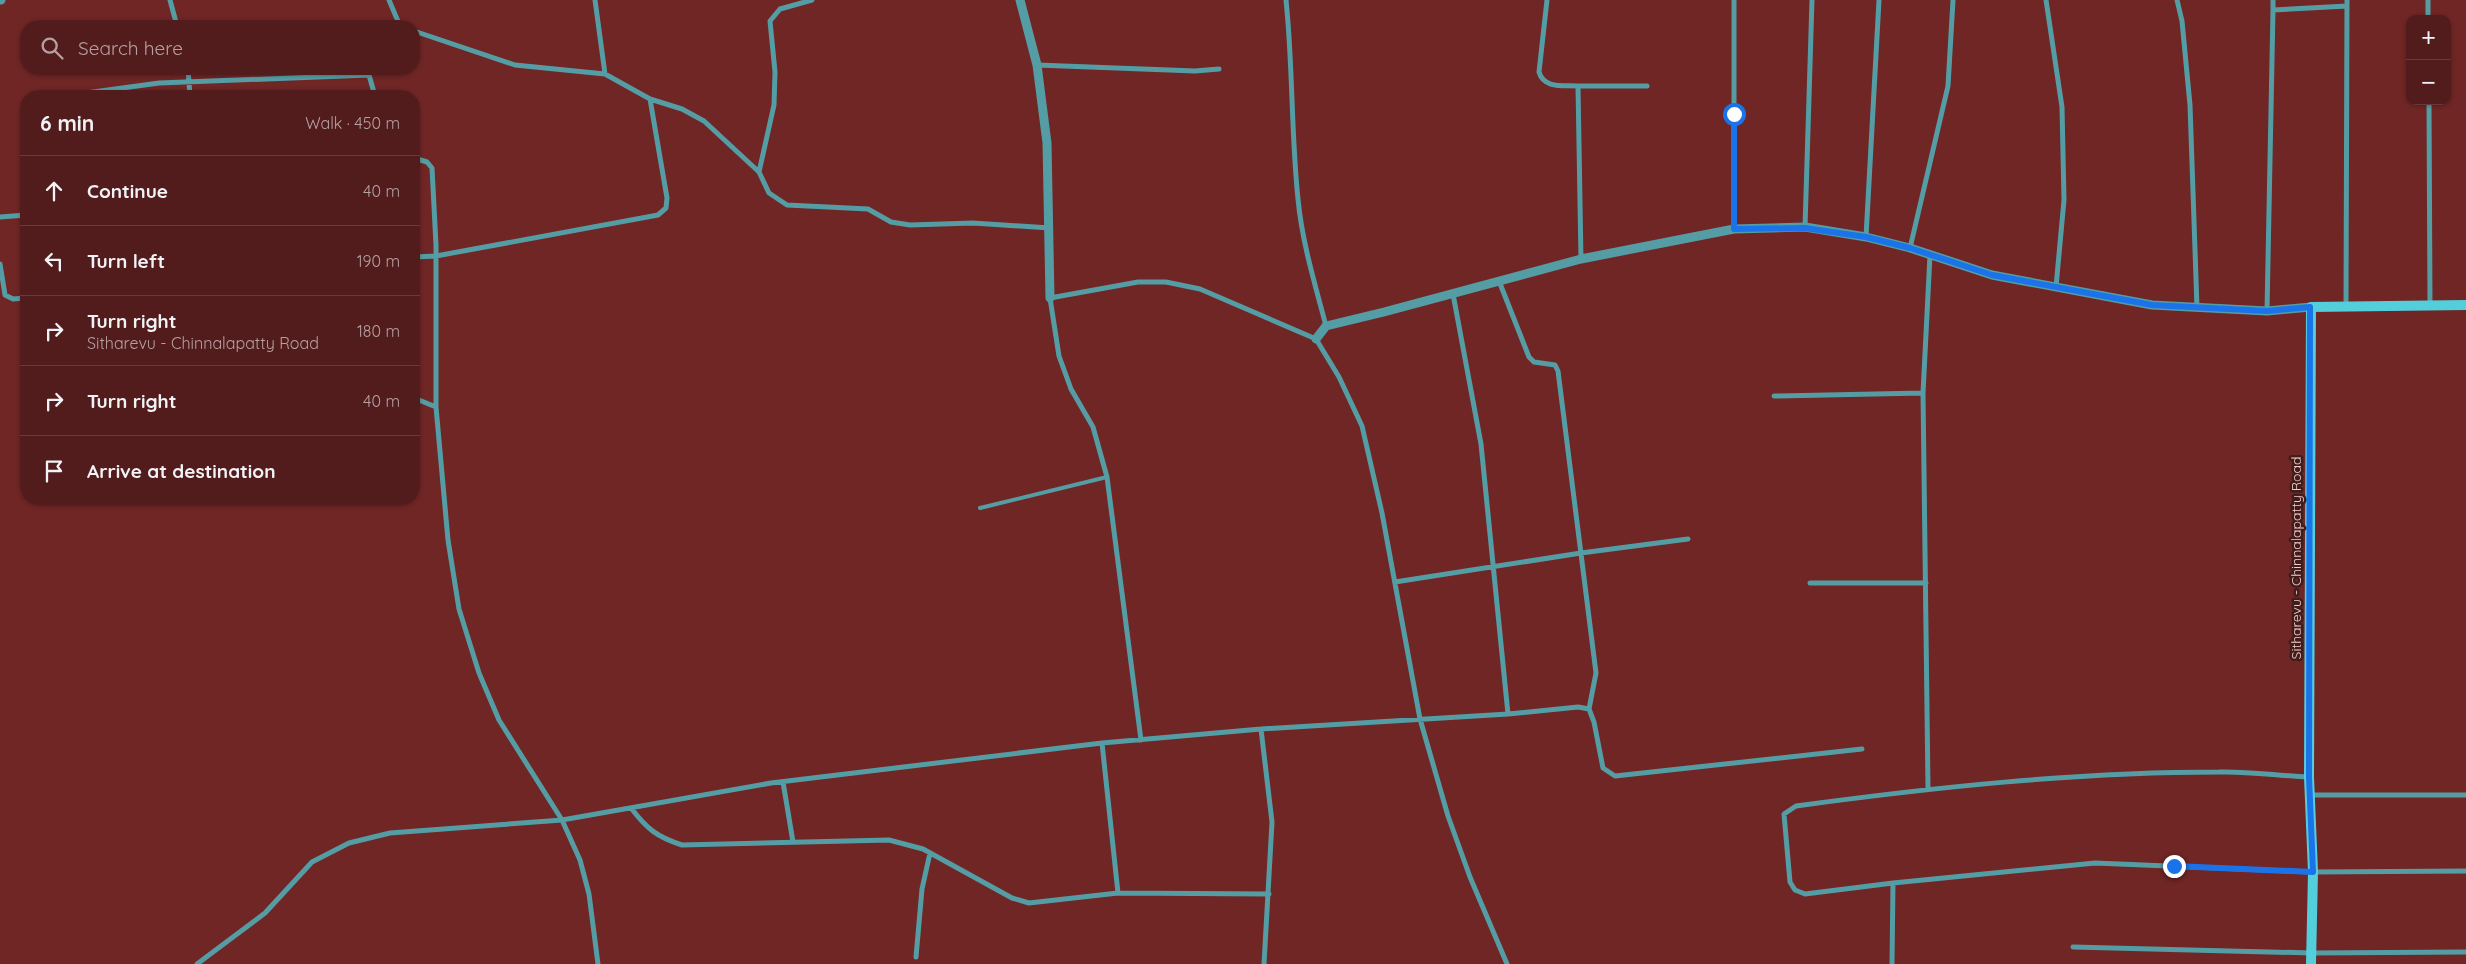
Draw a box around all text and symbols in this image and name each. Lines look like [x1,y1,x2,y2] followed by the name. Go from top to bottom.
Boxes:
[2406,15,2451,105] map controls
[2406,15,2451,60] button: +
[20,20,420,75] search box
[38,34,66,62] icon: search
[78,36,183,60] text: Search here
[2406,60,2451,105] button: −
[1723,103,1746,126] route start
[40,110,94,136] text: 6 min
[305,113,400,133] text: Walk · 450 m
[40,177,68,205] icon: ahead
[87,179,168,203] text: Continue
[363,181,400,201] text: 40 m
[40,247,68,275] icon: left
[87,249,165,273] text: Turn left
[357,251,400,271] text: 190 m
[87,309,176,333] text: Turn right
[40,317,68,345] icon: right
[357,321,400,341] text: 180 m
[87,333,319,353] text: Sitharevu - Chinnalapatty Road
[40,387,68,415] icon: right
[87,389,176,413] text: Turn right
[363,391,400,411] text: 40 m
[40,457,68,485] icon: arrive
[2287,457,2305,659] street label: Sitharevu - Chinnalapatty Road
[87,459,276,483] text: Arrive at destination
[2163,855,2186,878] route end

